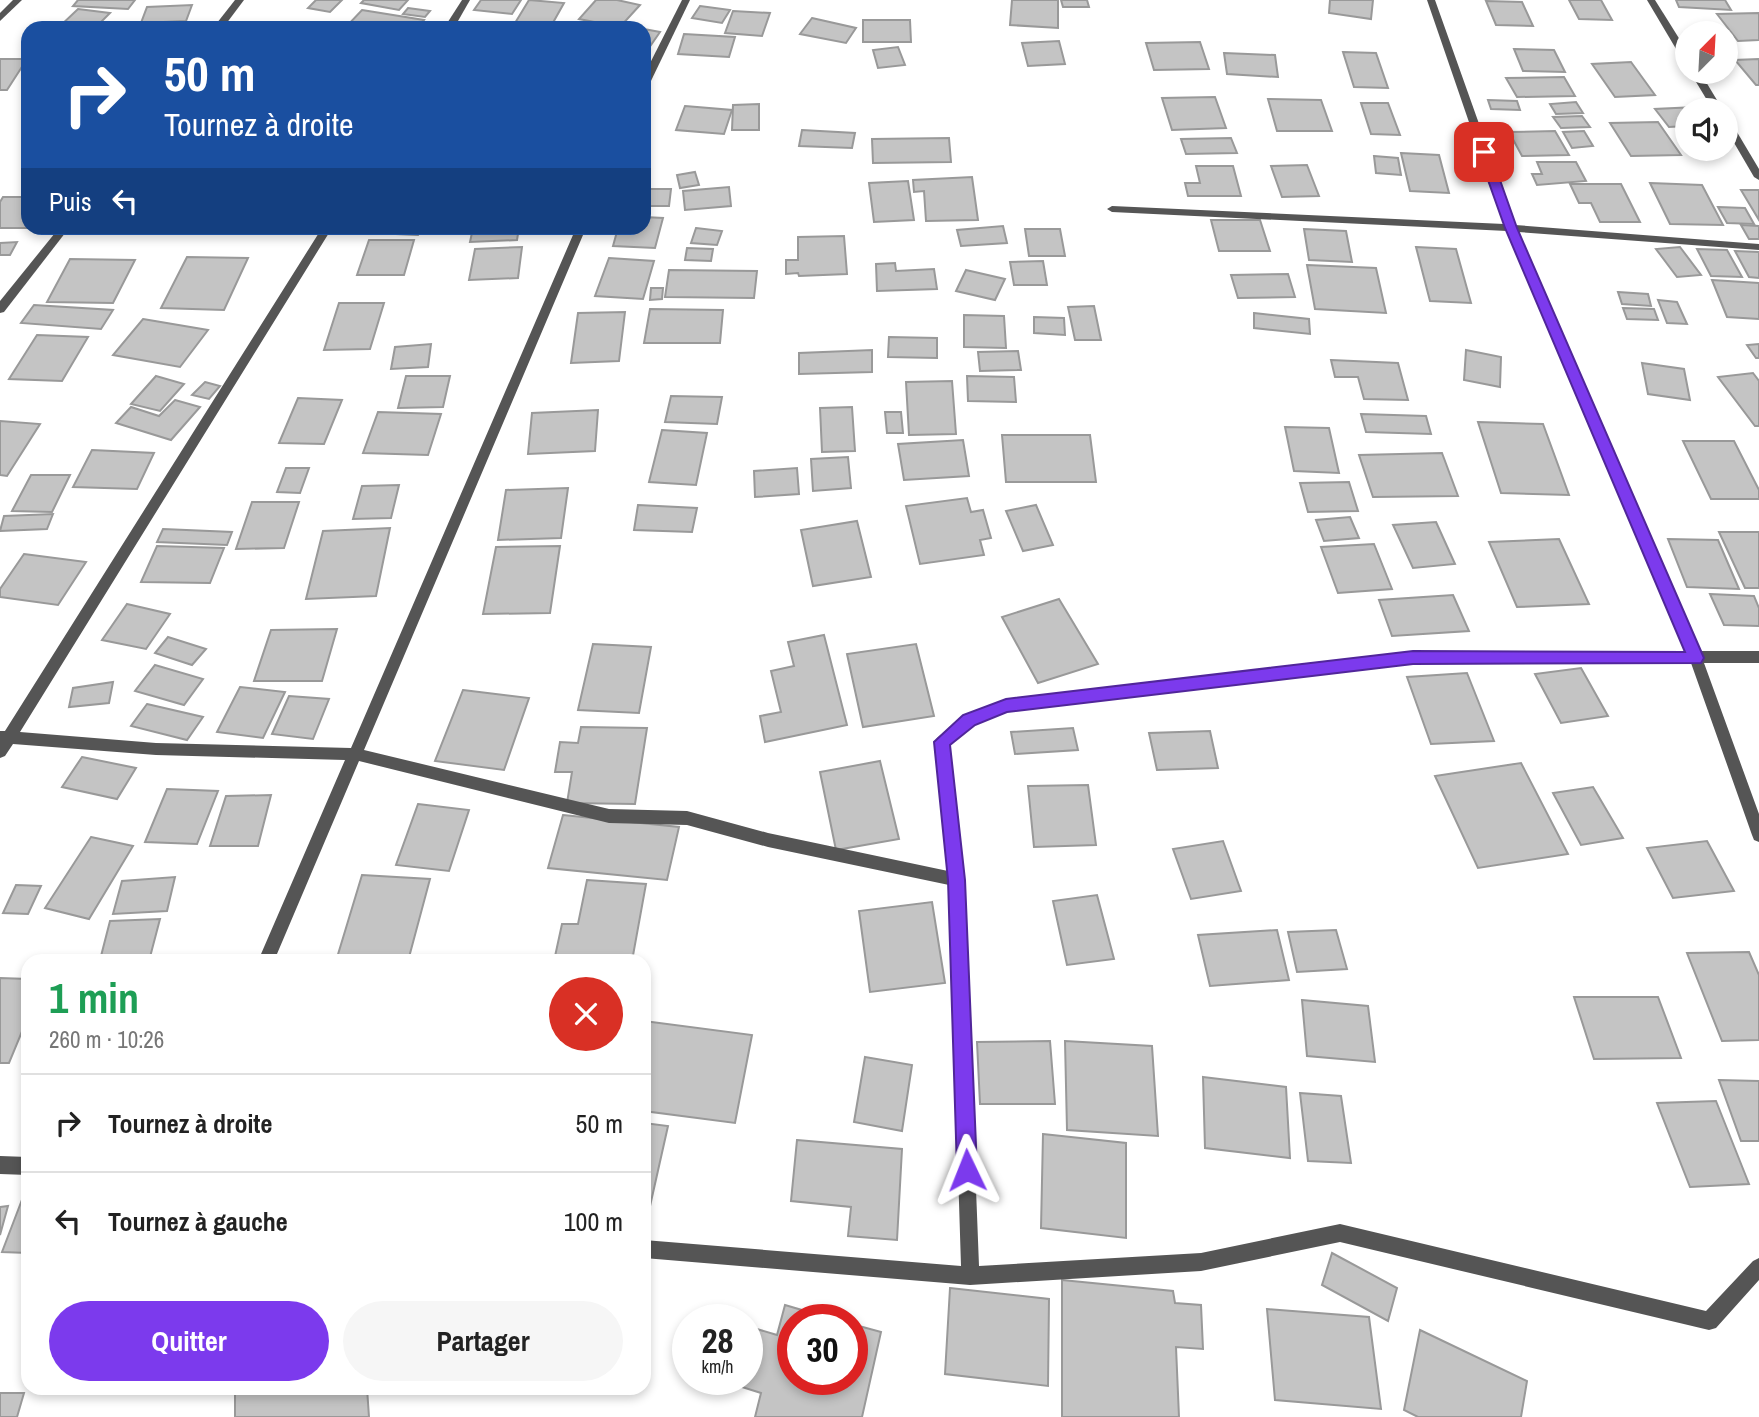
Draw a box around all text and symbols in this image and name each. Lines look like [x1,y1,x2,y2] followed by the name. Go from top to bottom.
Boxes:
[1675,21,1738,84] north arrow
[1675,21,1738,161] map controls
[164,40,256,106] text: 50 m
[49,49,140,140] icon: right
[1675,98,1738,161] button: sound
[164,103,354,146] text: Tournez à droite
[1454,122,1514,182] pin
[1465,133,1503,171] icon: arrive
[106,182,144,220] icon: left
[49,184,92,219] text: Puis
[49,970,139,1026] text: 1 min
[549,977,623,1051] button: close
[49,1024,164,1055] text: 260 m · 10:26
[49,1104,87,1142] icon: right
[108,1106,272,1141] text: Tournez à droite
[576,1106,623,1141] text: 50 m
[930,1133,1004,1207] position arrow
[49,1202,87,1240] icon: left
[108,1204,288,1239] text: Tournez à gauche
[564,1204,623,1239] text: 100 m
[49,1301,329,1381] button: Quitter
[343,1301,623,1381] button: Partager
[777,1304,868,1395] speed limit sign: 30
[702,1317,733,1364] text: 28
[702,1354,734,1379] text: km/h

